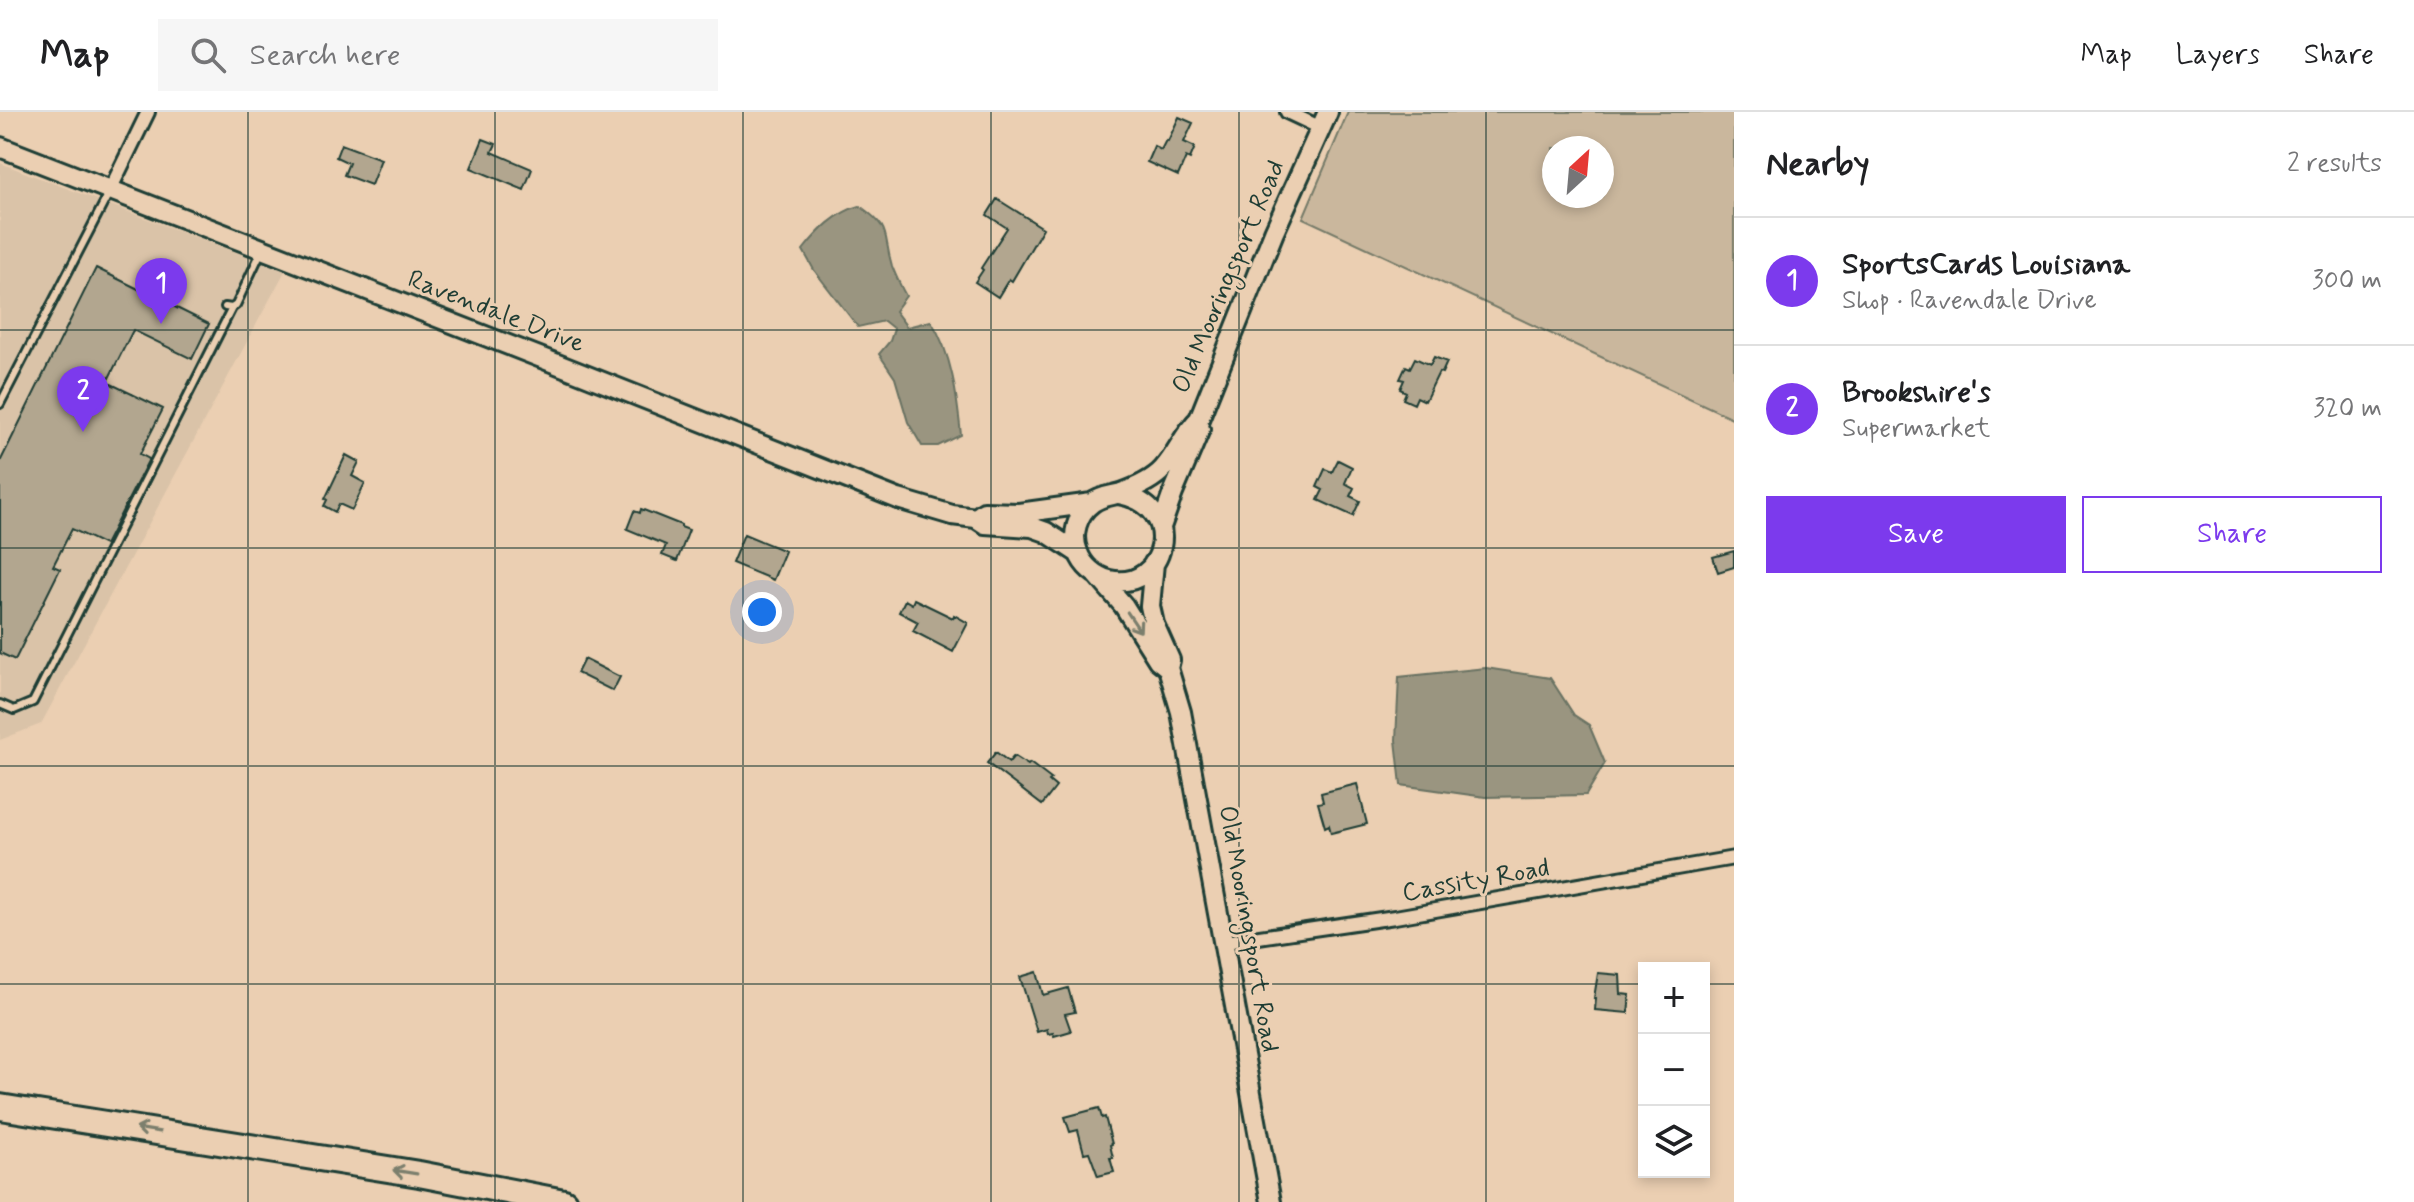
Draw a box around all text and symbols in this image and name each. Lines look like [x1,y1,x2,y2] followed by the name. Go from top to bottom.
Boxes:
[158,19,718,91] search box
[40,31,110,80] text: Map
[186,33,230,77] icon: search
[250,36,401,75] text: Search here
[2081,37,2132,74] text: Map
[2176,37,2260,74] text: Layers
[2304,37,2374,74] text: Share
[1542,136,1614,208] north arrow
[1766,142,1870,187] text: Nearby
[2287,147,2382,181] text: 2 results
[1164,155,1295,400] street label: Old Mooringsport Road
[1842,245,2130,284] text: SportsCards Louisiana
[135,258,187,324] pin: 1
[403,263,589,361] street label: Ravendale Drive
[1786,264,1798,298] text: 1
[2312,264,2382,298] text: 300 m
[1842,284,2097,318] text: Shop · Ravendale Drive
[57,366,109,432] pin: 2
[1842,373,1991,412] text: Brookshire's
[1786,392,1798,426] text: 2
[2313,392,2382,426] text: 320 m
[1842,412,1990,446] text: Supermarket
[1766,496,2066,573] button: Save
[2082,496,2382,573] button: Share
[742,592,782,632] your location
[1126,610,1142,632] one-way arrow
[1208,803,1286,1055] street label: Old Mooringsport Road
[1400,851,1552,911] street label: Cassity Road
[1638,962,1710,1178] map controls
[1638,962,1710,1034] button: +
[1638,1034,1710,1106] button: −
[1638,1106,1710,1178] button: layers
[136,1122,161,1137] one-way arrow
[392,1164,418,1179] one-way arrow

